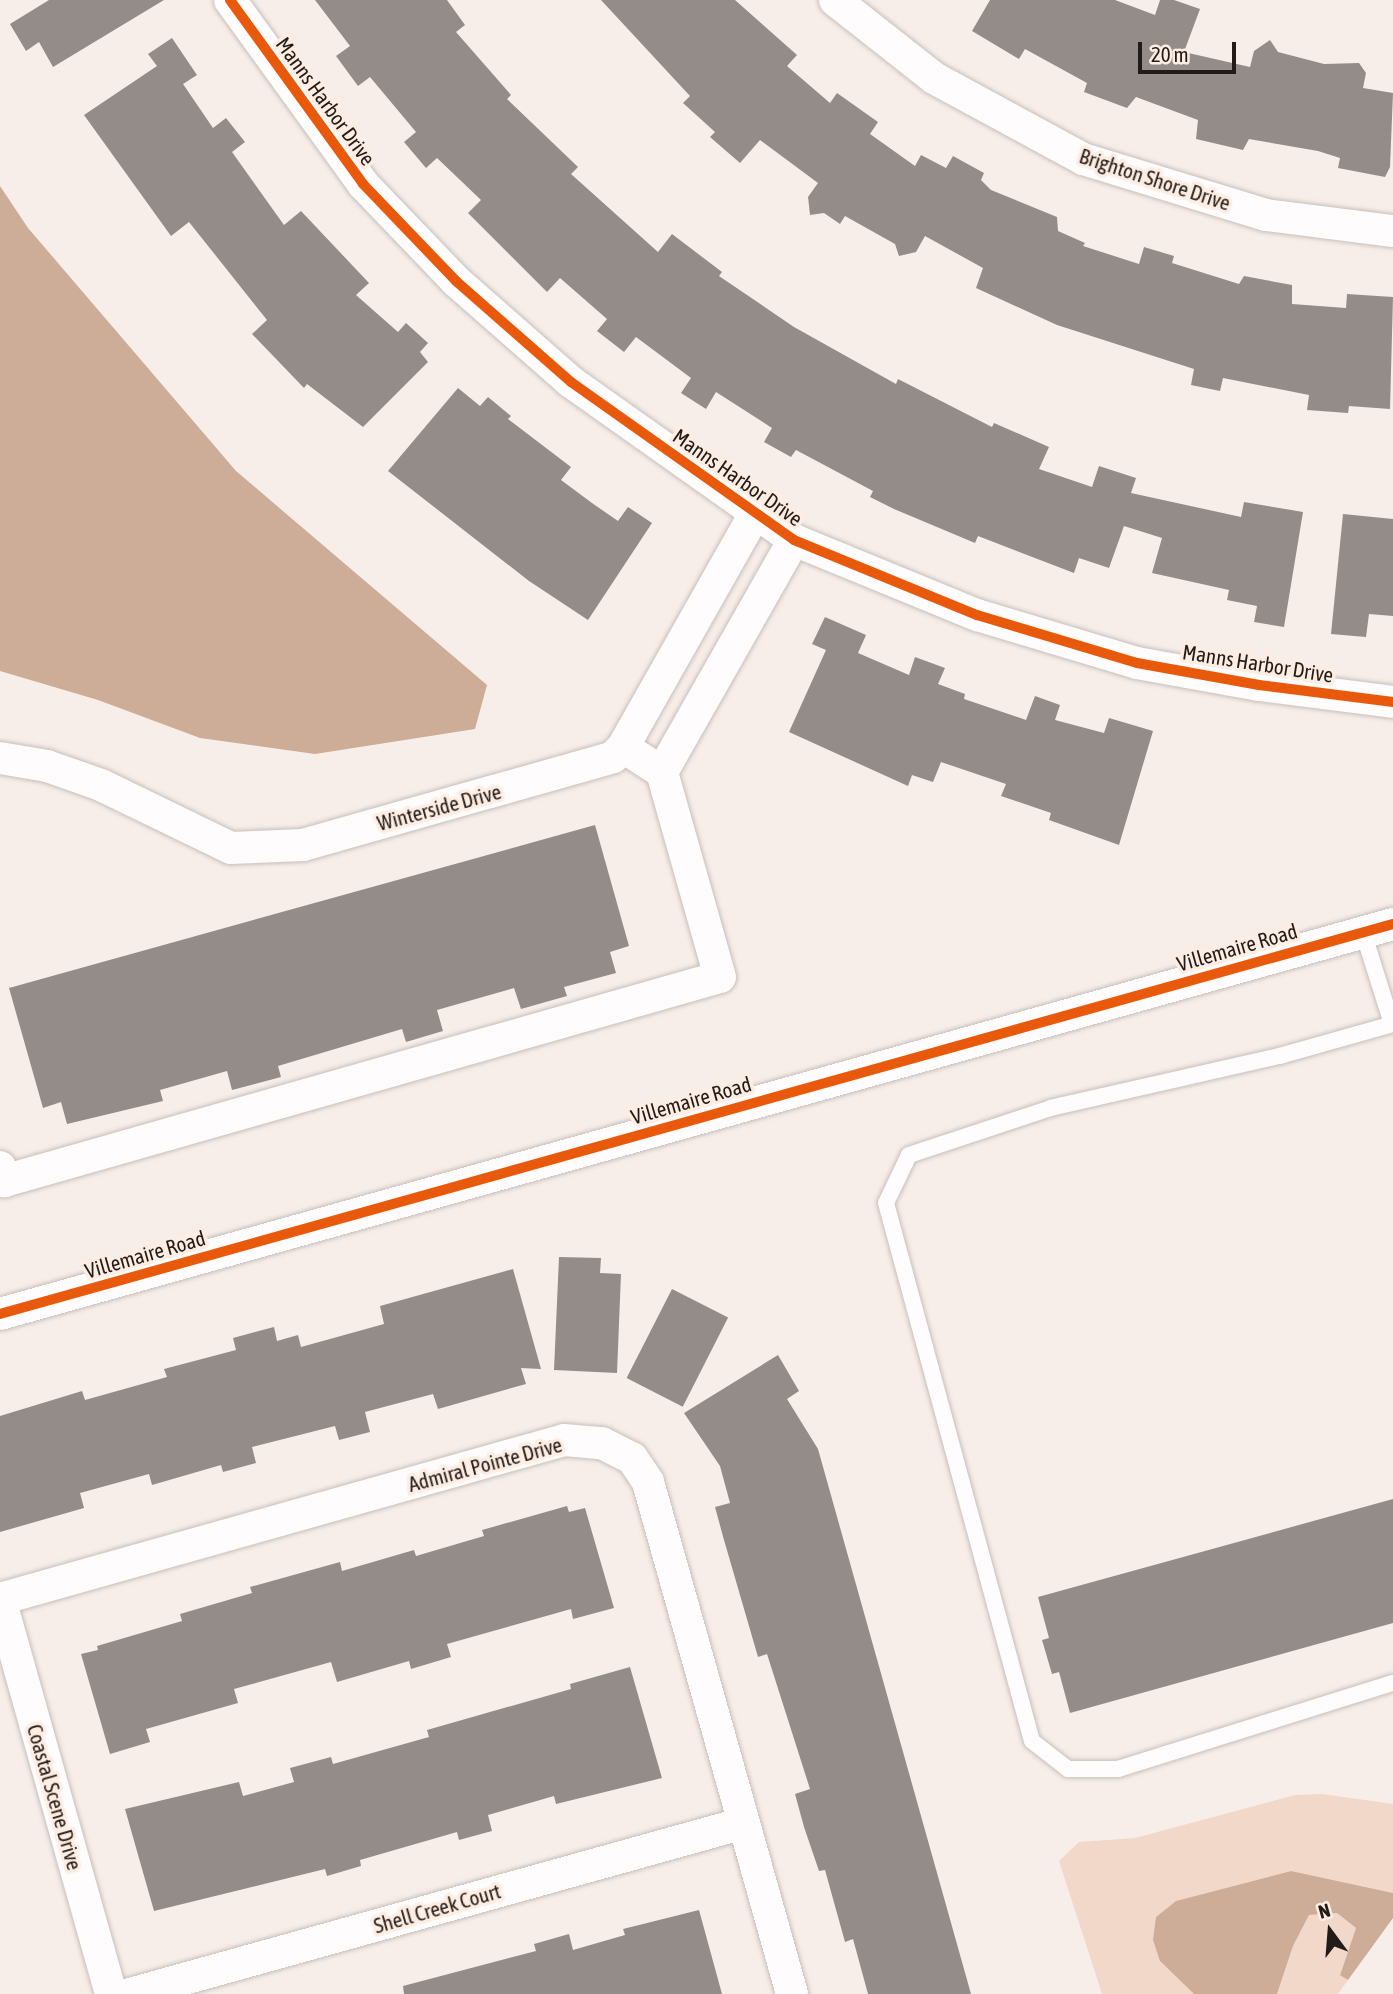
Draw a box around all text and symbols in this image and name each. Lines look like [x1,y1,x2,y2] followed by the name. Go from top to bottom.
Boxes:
[1141,28,1239,72] scale bar
[271,32,381,170] street label: Manns Harbor Drive
[1151,42,1189,66] text: 20 m
[1076,143,1234,215] street label: Brighton Shore Drive
[668,423,808,531] street label: Manns Harbor Drive
[1181,639,1335,687] street label: Manns Harbor Drive
[374,778,504,836] street label: Winterside Drive
[1174,918,1300,976] street label: Villemaire Road
[628,1071,754,1129] street label: Villemaire Road
[82,1225,208,1283] street label: Villemaire Road
[405,1431,565,1497] street label: Admiral Pointe Drive
[22,1721,88,1873] street label: Coastal Scene Drive
[371,1878,503,1938] street label: Shell Creek Court
[1295,1896,1365,1966] north arrow
[1316,1899,1333,1923] text: N

